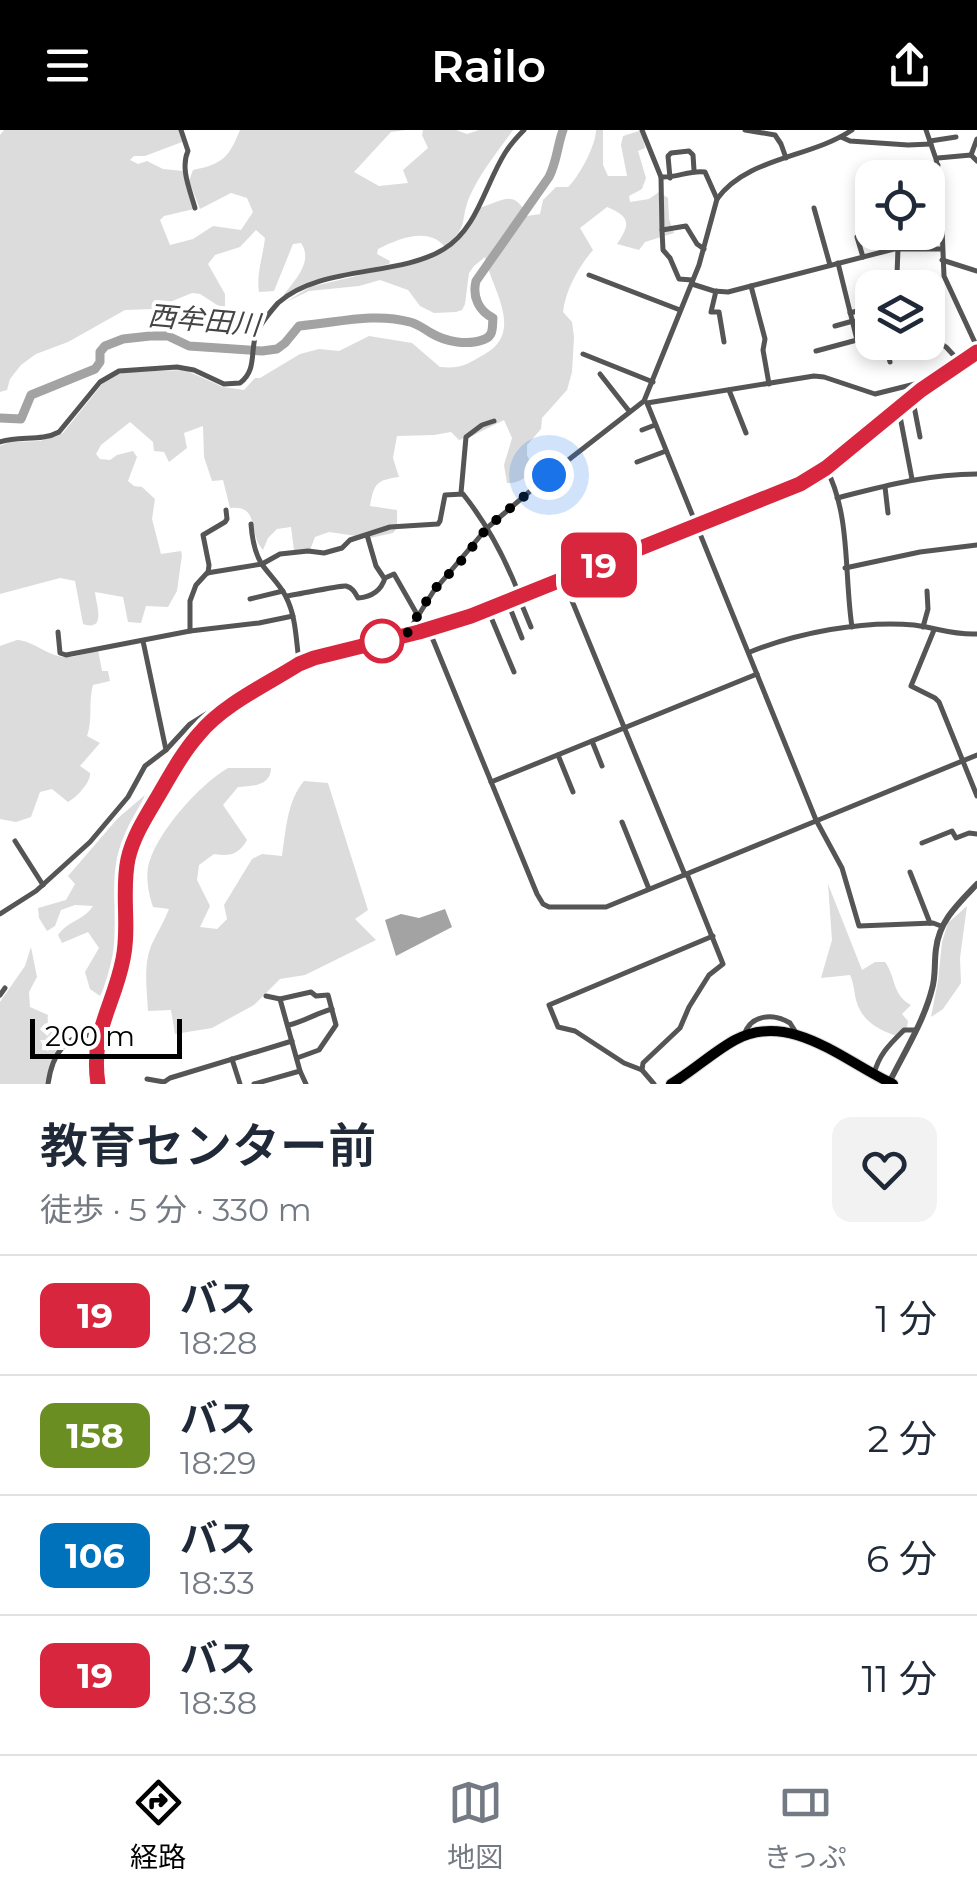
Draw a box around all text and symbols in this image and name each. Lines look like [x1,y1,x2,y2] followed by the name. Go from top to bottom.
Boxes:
[40,38,95,93] icon: menu
[431,38,546,93] text: Railo
[882,38,937,93] icon: share
[855,160,945,360] map controls
[855,160,945,250] button: locate
[855,270,945,360] button: layers
[147,298,264,342] water label: 西牟田川
[524,450,574,500] your location
[554,532,644,598] line badge: 19
[581,544,617,587] text: 19
[361,620,403,662] unlabelled marker
[30,1014,182,1058] scale bar
[45,1019,135,1053] text: 200 m
[40,1117,376,1175] text: 教育センター前
[832,1117,937,1222] button: heart
[40,1190,312,1229] text: 徒歩 · 5 分 · 330 m
[180,1275,256,1322] text: バス
[77,1294,113,1337] text: 19
[875,1295,937,1342] text: 1 分
[180,1323,257,1362] text: 18:28
[180,1395,256,1442] text: バス
[66,1414,124,1457] text: 158
[867,1415,937,1462] text: 2 分
[180,1443,256,1482] text: 18:29
[180,1515,256,1562] text: バス
[65,1534,125,1577] text: 106
[866,1535,937,1582] text: 6 分
[180,1563,255,1602] text: 18:33
[180,1635,256,1682] text: バス
[77,1654,113,1697] text: 19
[862,1655,937,1702] text: 11 分
[180,1683,257,1722] text: 18:38
[130,1775,186,1875] tab: 経路
[447,1775,503,1875] tab: 地図
[764,1775,847,1875] tab: きっぷ

